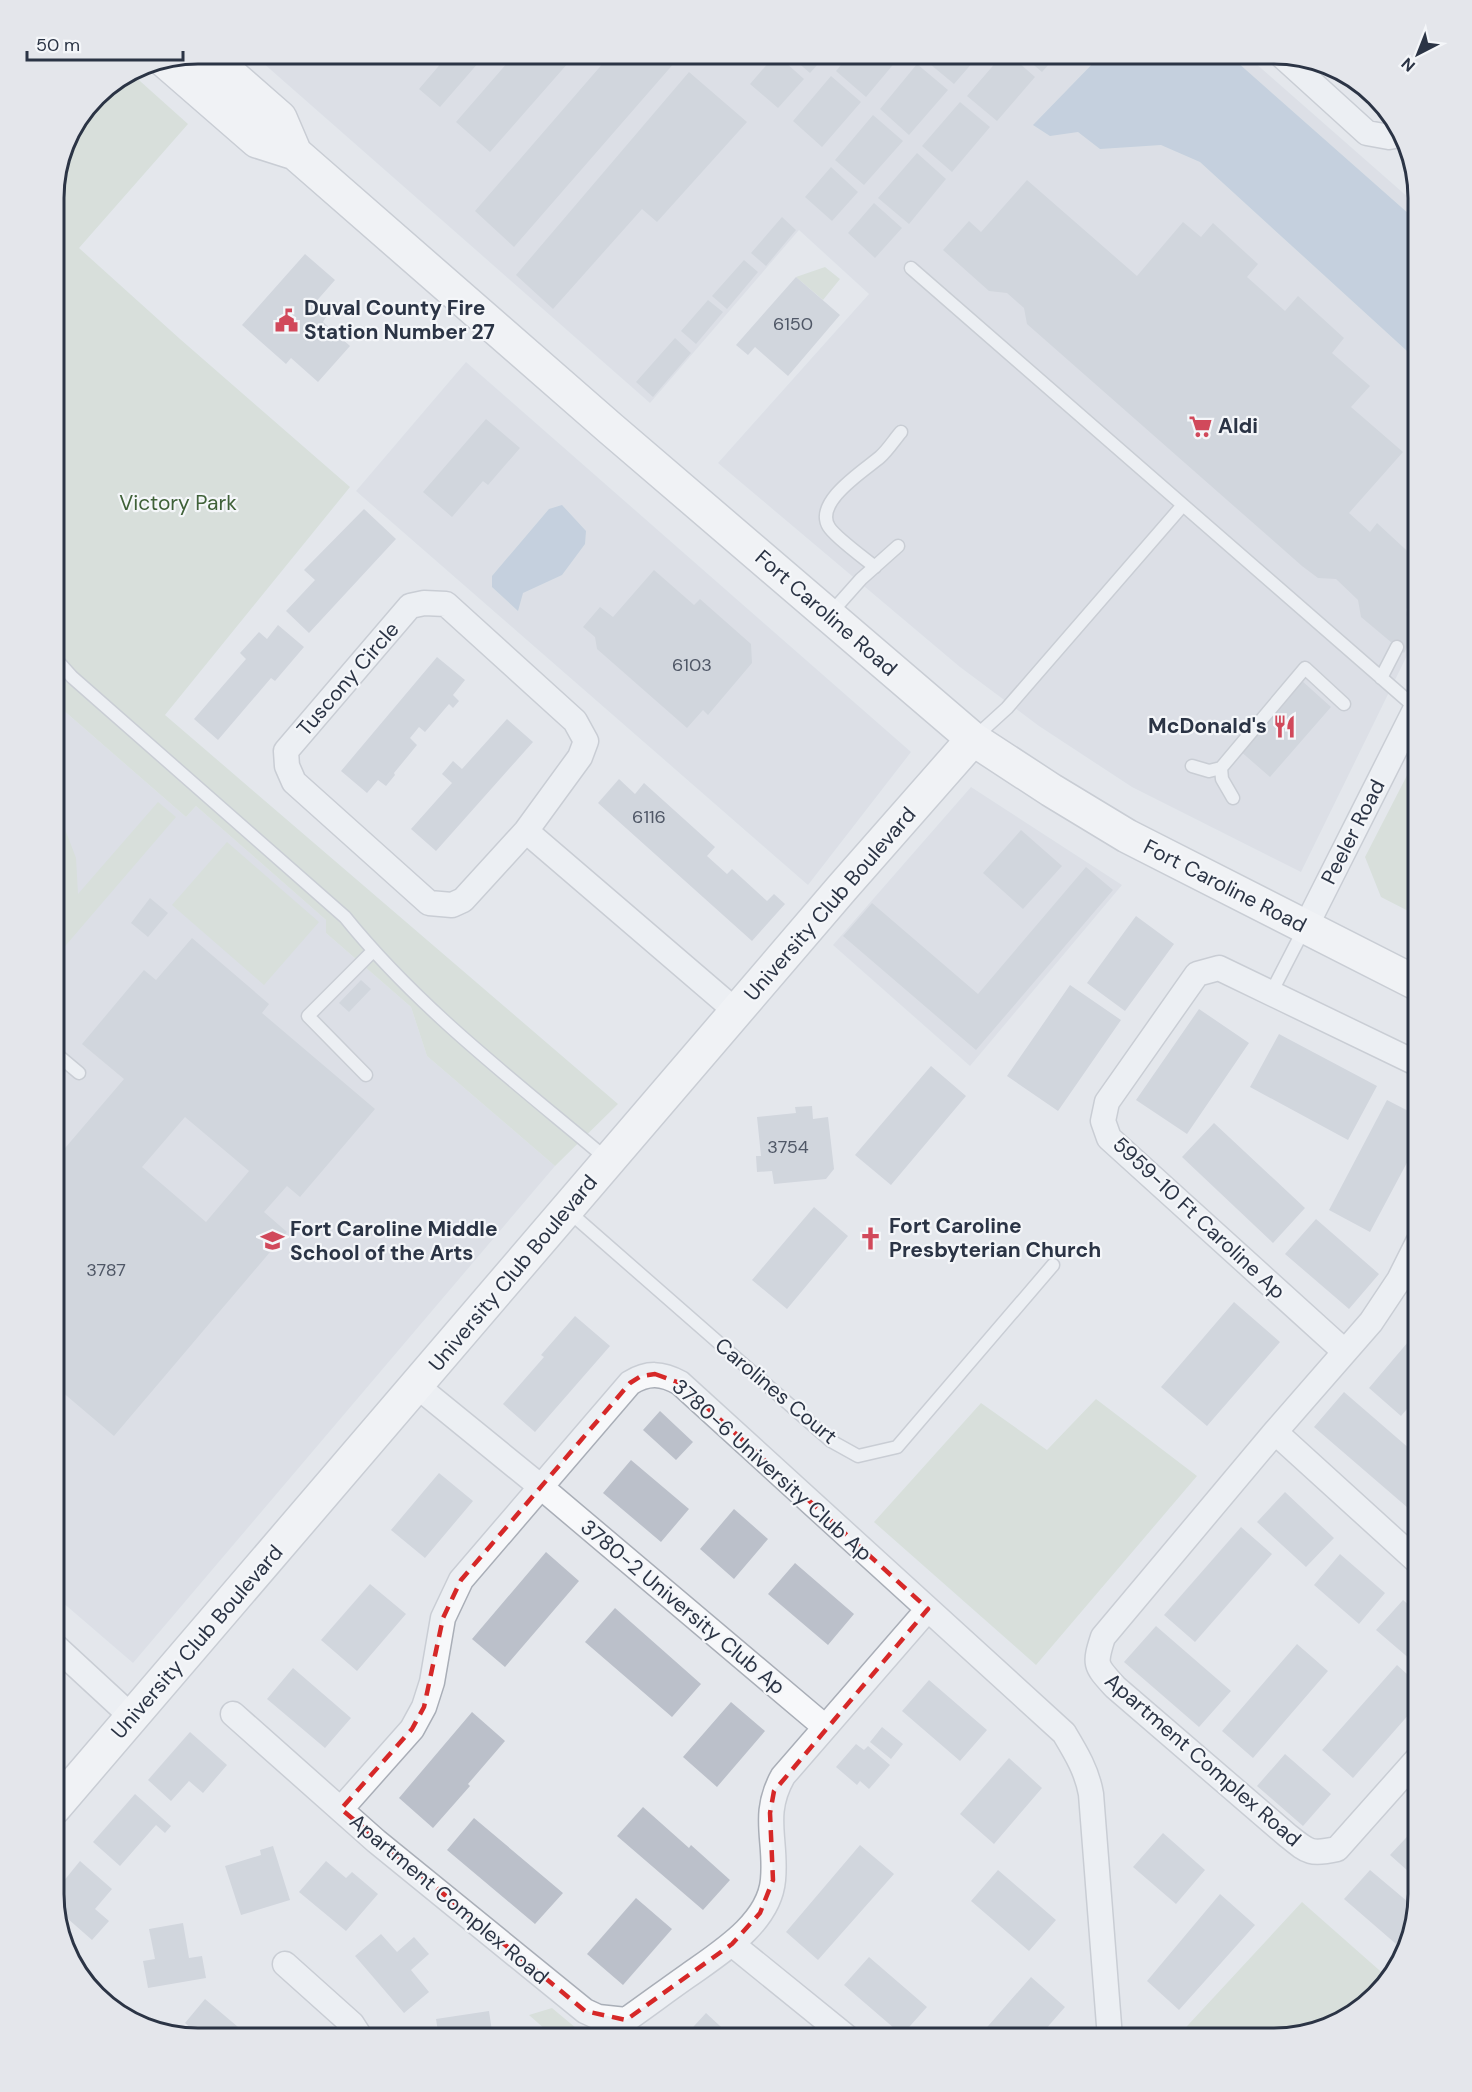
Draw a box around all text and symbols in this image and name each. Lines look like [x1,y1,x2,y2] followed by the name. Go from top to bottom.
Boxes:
[27,24,183,62] scale bar
[1388,24,1448,84] north arrow
[36,33,80,57] text: 50 m
[1397,53,1420,76] text: N
[304,294,495,346] place label: Duval County Fire Station Number 27
[273,307,299,333] public building icon: Duval County Fire Station Number 27
[773,312,813,336] house number: 6150
[1218,412,1258,440] place label: Aldi
[1187,413,1213,439] supermarket icon: Aldi
[119,489,237,517] park label: Victory Park
[749,544,903,682] street label: Fort Caroline Road
[291,616,405,742] street label: Tuscony Circle
[672,653,712,677] house number: 6103
[1148,712,1267,740] place label: McDonald's
[1272,713,1298,739] restaurant icon: McDonald's
[1315,775,1391,889] street label: Peeler Road
[738,801,922,1007] street label: University Club Boulevard
[632,805,666,829] house number: 6116
[1139,833,1311,939] street label: Fort Caroline Road
[1107,1131,1291,1305] street label: 5959-10 Ft Caroline Ap
[767,1135,809,1159] house number: 3754
[422,1169,604,1377] street label: University Club Boulevard
[889,1212,1101,1264] place label: Fort Caroline Presbyterian Church
[290,1215,498,1267] place label: Fort Caroline Middle School of the Arts
[858,1225,884,1251] church icon: Fort Caroline Presbyterian Church
[259,1228,285,1254] school or university icon: Fort Caroline Middle School of the Arts
[86,1258,126,1282] house number: 3787
[709,1332,843,1450] street label: Carolines Court
[666,1373,878,1567] street label: 3780-6 University Club Ap
[575,1513,791,1701] street label: 3780-2 University Club Ap
[105,1539,289,1745] street label: University Club Boulevard
[1099,1667,1307,1853] street label: Apartment Complex Road
[344,1807,554,1991] street label: Apartment Complex Road

